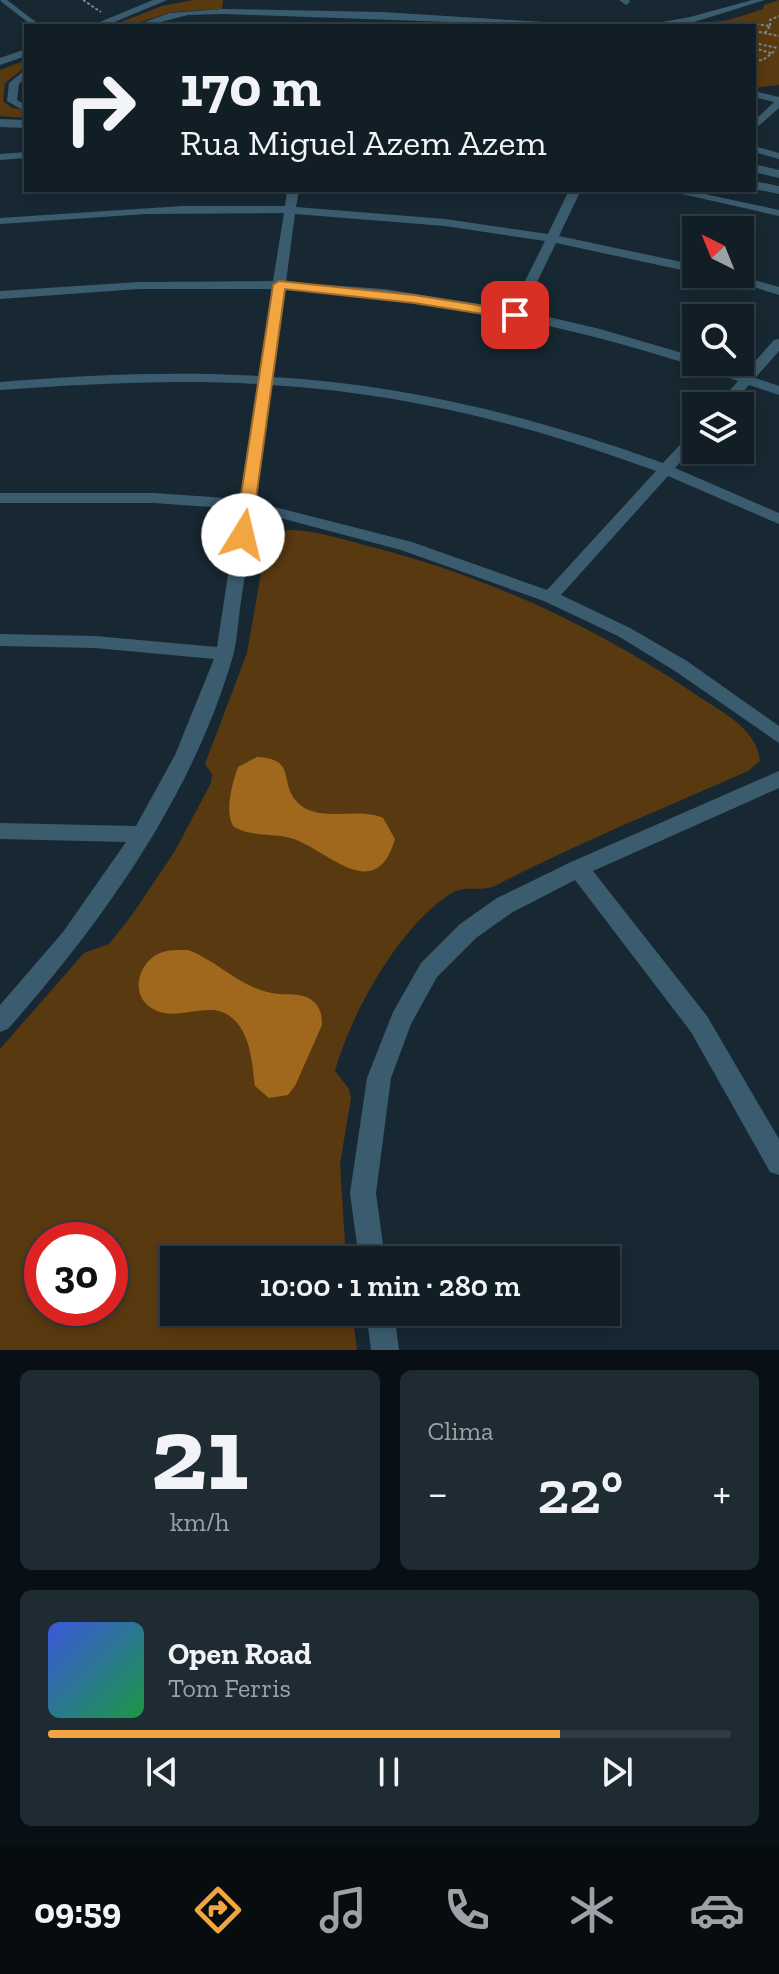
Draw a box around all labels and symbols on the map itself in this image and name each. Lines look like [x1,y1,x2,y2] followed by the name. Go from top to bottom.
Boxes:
[682,216,754,288] north arrow
[481,281,549,349] pin
[201,493,285,577] position arrow
[24,1222,128,1326] speed limit sign: 30

